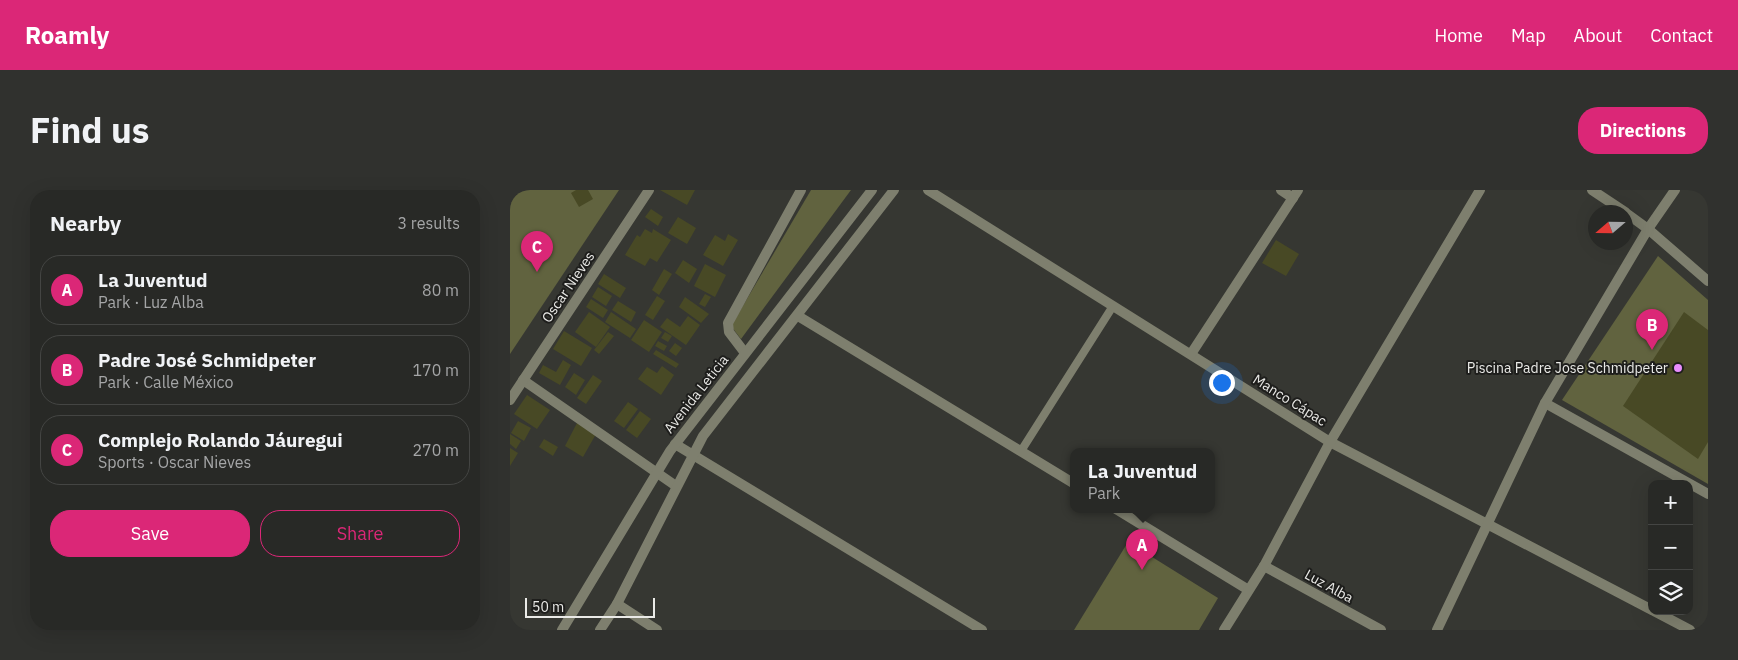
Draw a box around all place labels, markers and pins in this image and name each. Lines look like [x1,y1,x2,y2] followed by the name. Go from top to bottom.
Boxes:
[521,231,553,272] pin: C
[1636,309,1668,350] pin: B
[1467,359,1668,377] place label: Piscina Padre Jose Schmidpeter
[1672,362,1684,374] marker: Piscina Padre Jose Schmidpeter
[1126,529,1158,570] pin: A

